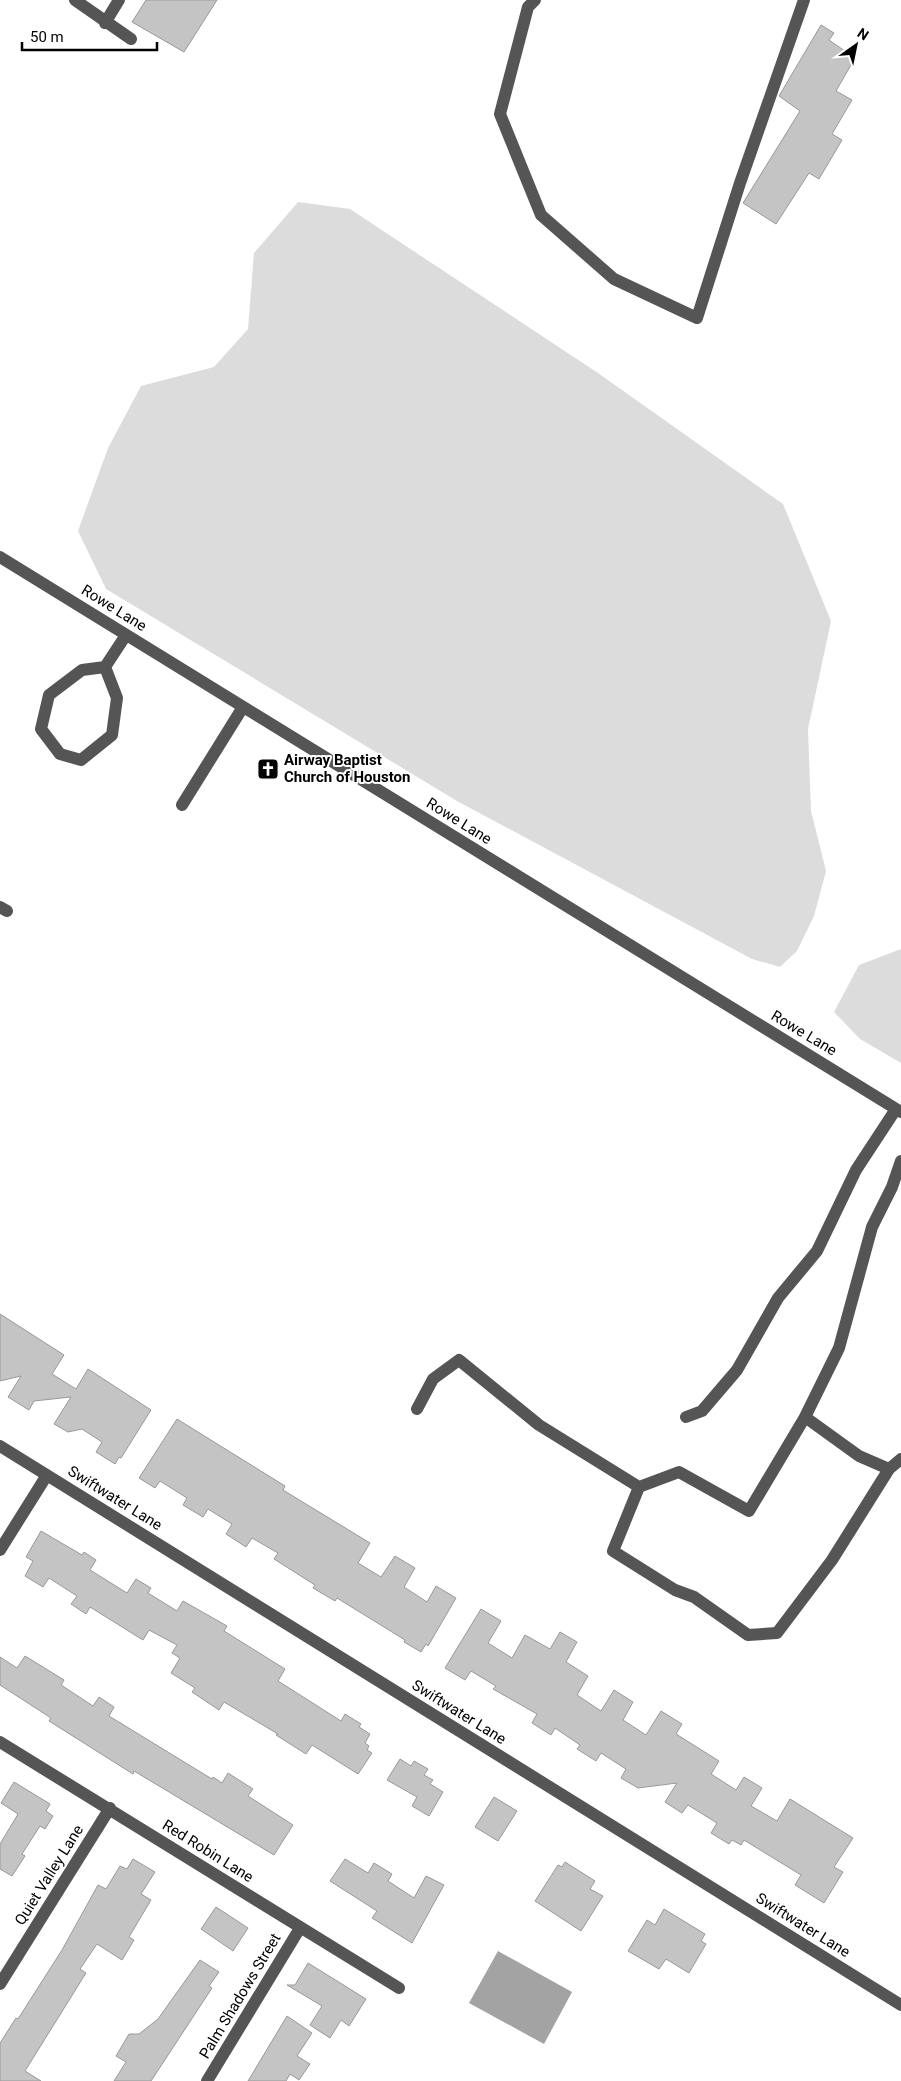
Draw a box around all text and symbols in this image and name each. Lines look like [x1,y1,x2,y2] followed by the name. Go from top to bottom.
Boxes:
[22,20,158,52] scale bar
[831,20,881,70] north arrow
[855,25,872,44] text: N
[30,28,64,46] text: 50 m
[78,581,150,635] street label: Rowe Lane
[284,751,410,786] place label: Airway Baptist Church of Houston
[256,757,280,781] church icon: Airway Baptist Church of Houston
[423,794,495,848] street label: Rowe Lane
[768,1006,840,1060] street label: Rowe Lane
[65,1462,165,1534] street label: Swiftwater Lane
[409,1676,509,1748] street label: Swiftwater Lane
[159,1816,257,1886] street label: Red Robin Lane
[11,1822,87,1928] street label: Quiet Valley Lane
[753,1889,853,1961] street label: Swiftwater Lane
[196,1930,285,2062] street label: Palm Shadows Street

